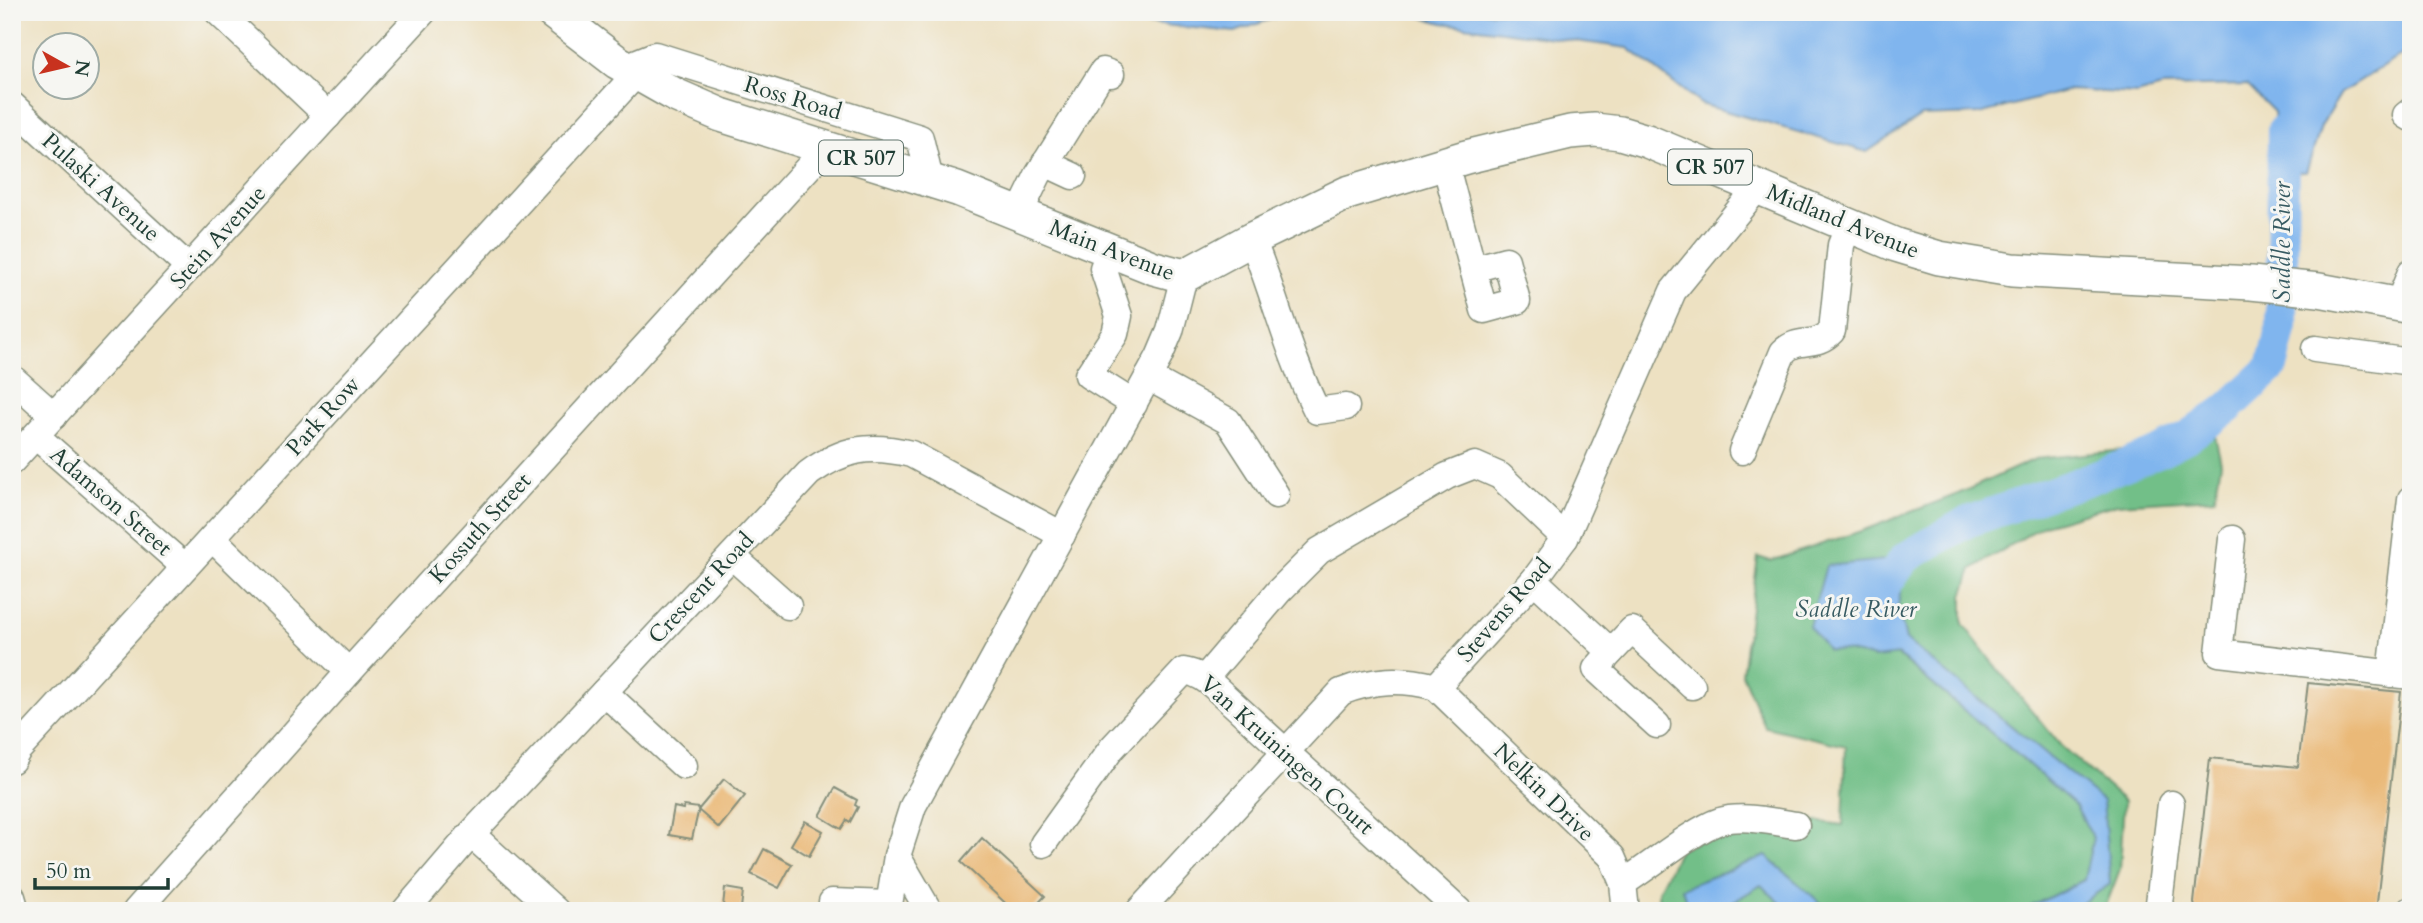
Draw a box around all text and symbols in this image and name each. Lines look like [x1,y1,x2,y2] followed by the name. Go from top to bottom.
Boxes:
[32,32,102,102] north arrow
[68,58,96,79] text: N
[740,68,846,128] street label: Ross Road
[35,126,167,248] street label: Pulaski Avenue
[819,140,903,176] road number: CR 507
[1668,150,1752,184] road number: CR 507
[1762,176,1924,266] street label: Midland Avenue
[163,178,273,296] street label: Stein Avenue
[2266,180,2299,303] water label: Saddle River
[1045,212,1179,288] street label: Main Avenue
[279,369,367,463] street label: Park Row
[43,439,179,563] street label: Adamson Street
[422,466,538,590] street label: Kossuth Street
[641,525,761,651] street label: Crescent Road
[1450,551,1558,669] street label: Stevens Road
[1795,593,1918,626] water label: Saddle River
[1193,668,1381,842] street label: Van Kruiningen Court
[1487,736,1601,848] street label: Nelkin Drive
[35,846,168,890] scale bar
[46,857,91,886] text: 50 m

